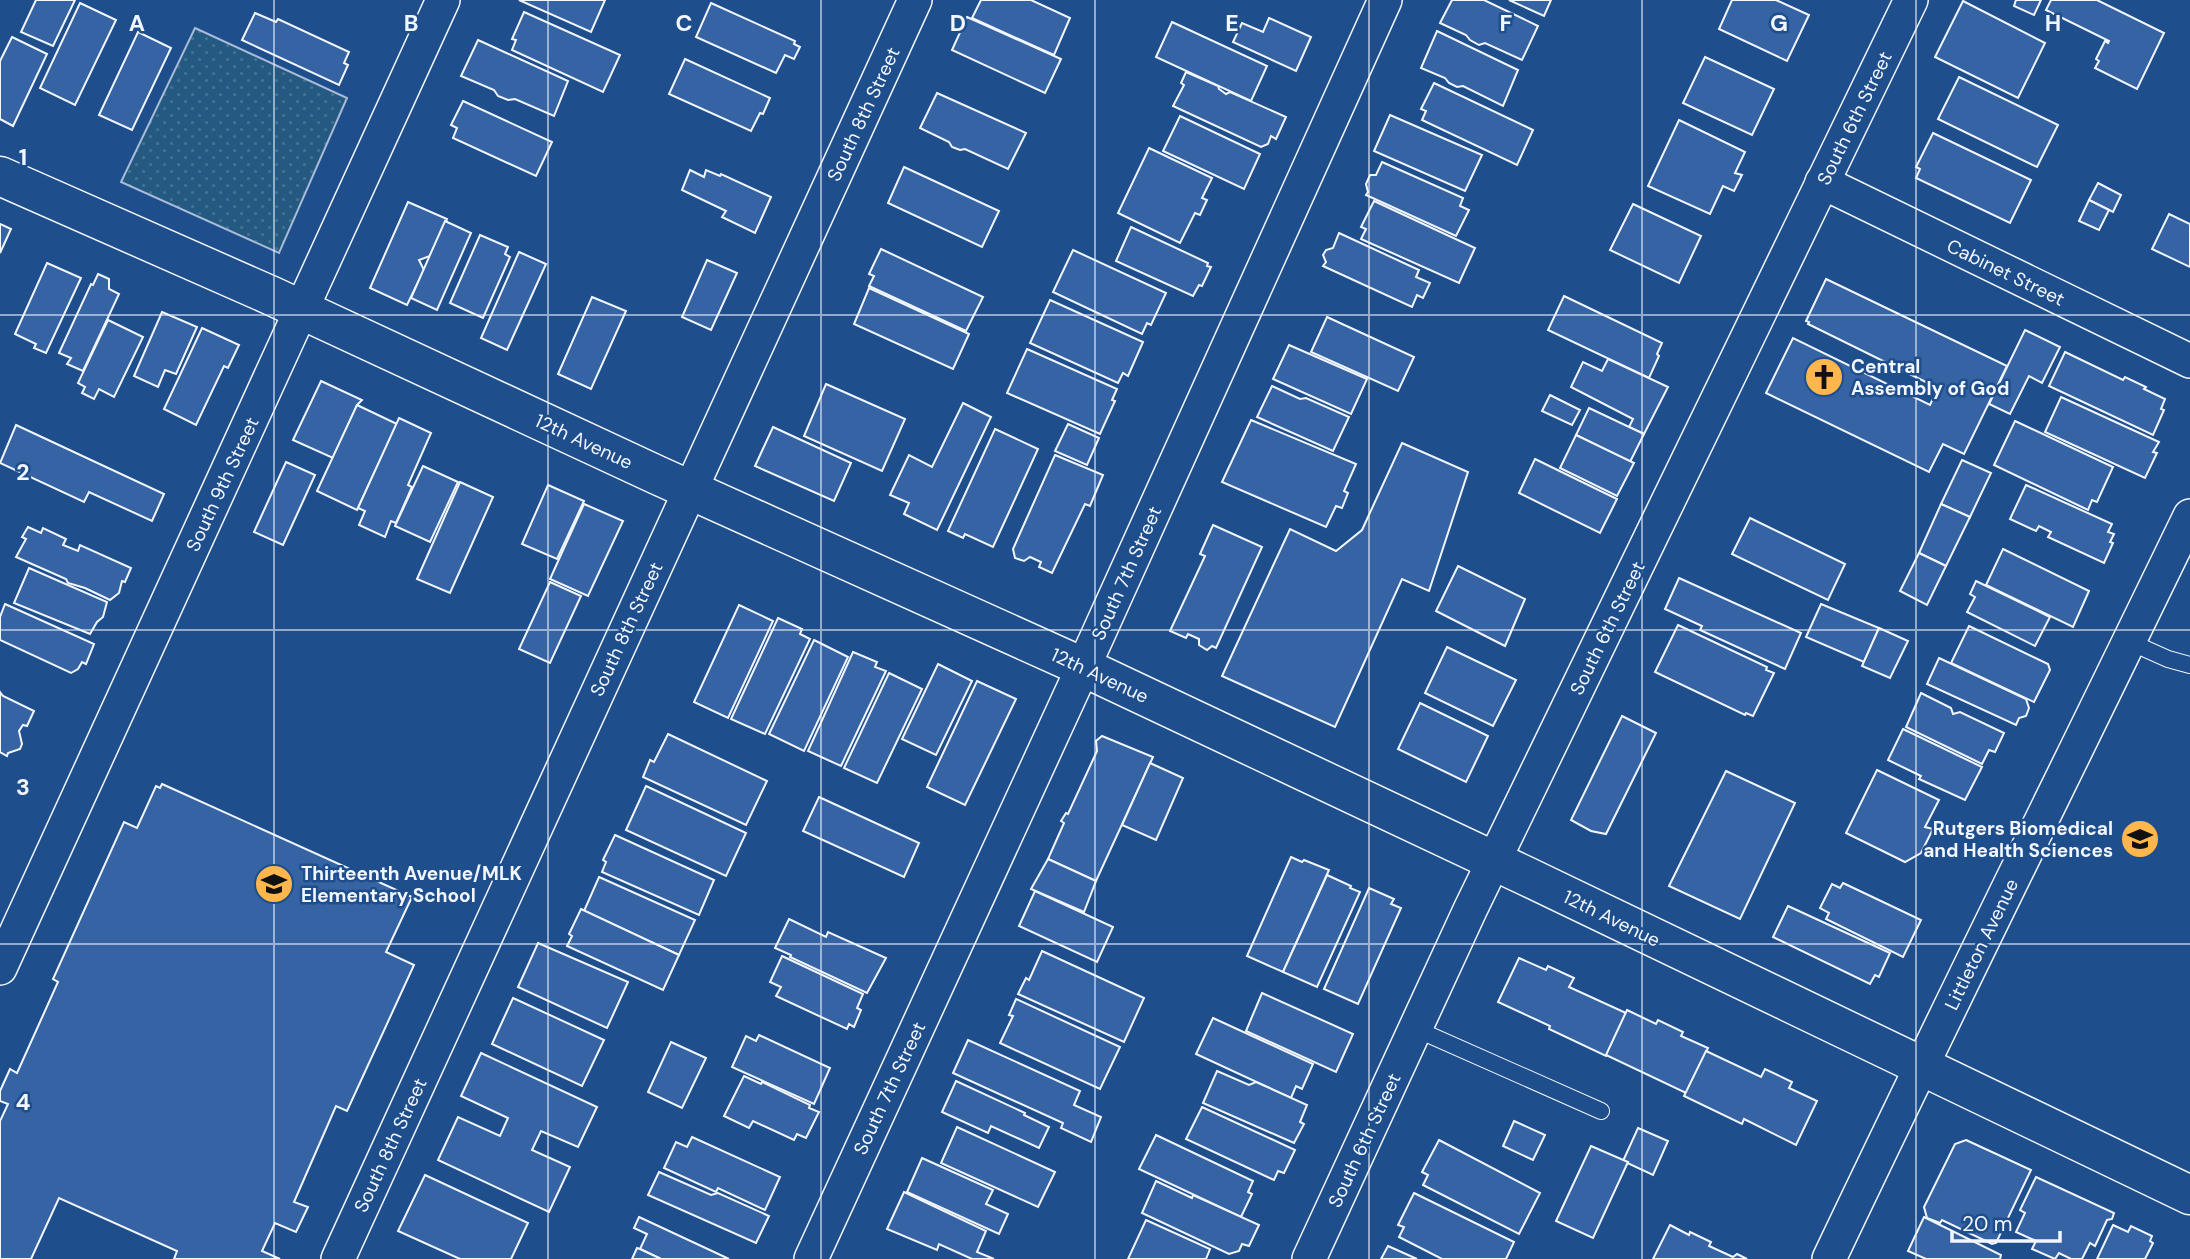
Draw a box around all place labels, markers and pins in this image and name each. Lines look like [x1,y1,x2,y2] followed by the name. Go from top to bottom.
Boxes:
[1851,354,2009,401] place label: Central Assembly of God
[1803,356,1845,398] church icon: Central Assembly of God
[1923,816,2113,863] place label: Rutgers Biomedical and Health Sciences
[2119,818,2161,860] school or university icon: Rutgers Biomedical and Health Sciences
[301,861,522,908] place label: Thirteenth Avenue/MLK Elementary School
[253,863,295,905] school or university icon: Thirteenth Avenue/MLK Elementary School

